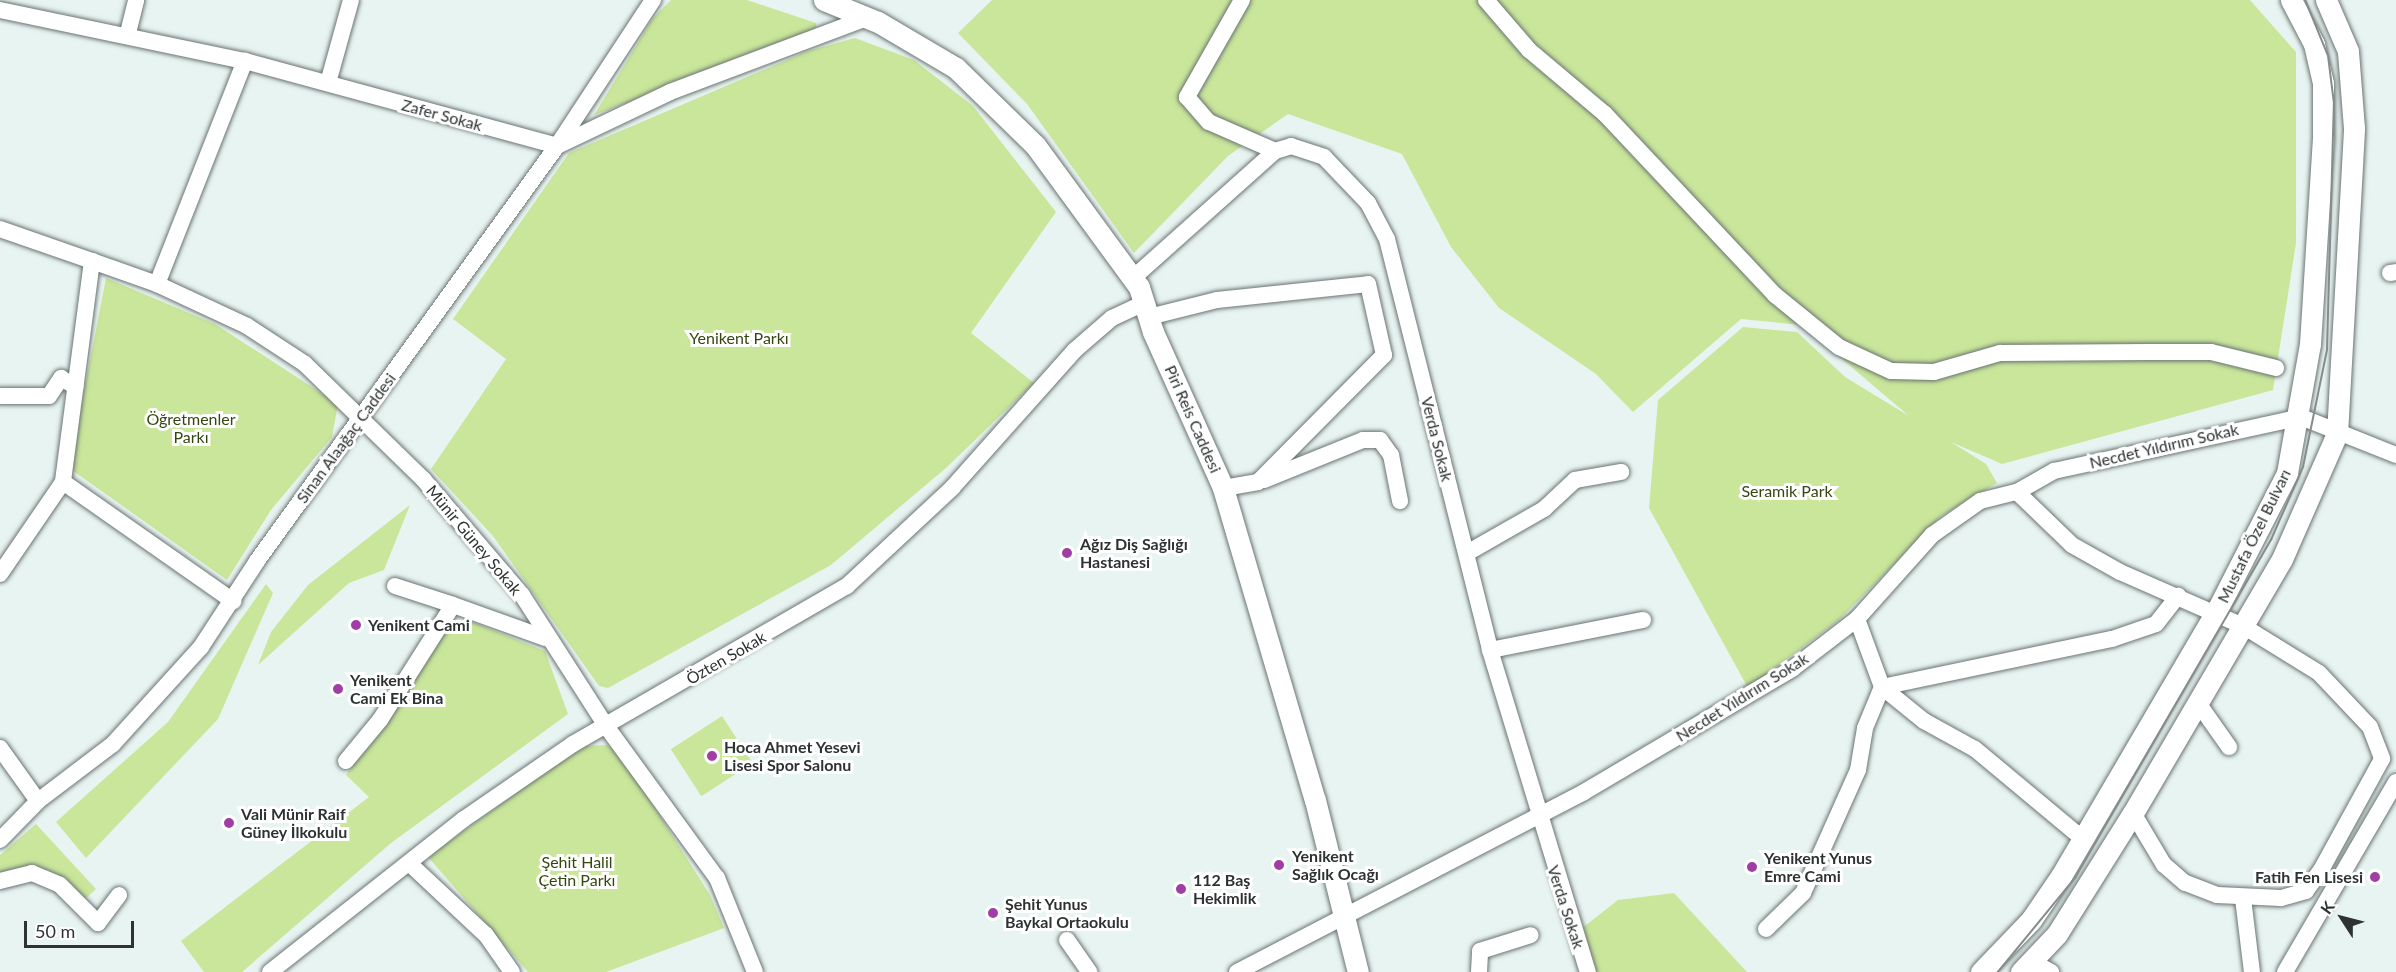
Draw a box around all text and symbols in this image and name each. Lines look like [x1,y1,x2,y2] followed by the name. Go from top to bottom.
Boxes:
[399,95,485,135] street label: Zafer Sokak
[689,328,789,348] park label: Yenikent Parkı
[1161,362,1225,476] street label: Piri Reis Caddesi
[292,369,400,507] street label: Sinan Alaağaç Caddesi
[1417,395,1457,483] street label: Verda Sokak
[146,409,236,447] park label: Öğretmenler Parkı
[2087,419,2241,473] street label: Necdet Yıldırım Sokak
[2213,466,2295,606] street label: Mustafa Özel Bulvarı
[422,481,526,599] street label: Münir Güney Sokak
[1741,481,1833,501] park label: Seramik Park
[1080,534,1188,572] place label: Ağız Diş Sağlığı Hastanesi
[1058,544,1076,562] marker: Ağız Diş Sağlığı Hastanesi
[368,615,470,635] place label: Yenikent Cami
[349,618,363,632] marker: Yenikent Cami
[683,627,769,689] street label: Özten Sokak
[1672,648,1812,746] street label: Necdet Yıldırım Sokak
[350,670,443,708] place label: Yenikent Cami Ek Bina
[331,682,345,696] marker: Yenikent Cami Ek Bina
[724,737,862,775] place label: Hoca Ahmet Yesevi Lisesi Spor Salonu
[705,749,719,763] marker: Hoca Ahmet Yesevi Lisesi Spor Salonu
[241,804,348,842] place label: Vali Münir Raif Güney İlkokulu
[222,816,236,830] marker: Vali Münir Raif Güney İlkokulu
[1292,846,1379,884] place label: Yenikent Sağlık Ocağı
[1764,848,1873,886] place label: Yenikent Yunus Emre Cami
[539,852,615,890] park label: Şehit Halil Çetin Parkı
[1270,856,1288,874] marker: Yenikent Sağlık Ocağı
[1745,860,1759,874] marker: Yenikent Yunus Emre Cami
[1544,863,1588,951] street label: Verda Sokak
[2255,867,2363,887] place label: Fatih Fen Lisesi
[1193,870,1256,908] place label: 112 Baş Hekimlik
[2368,870,2382,884] marker: Fatih Fen Lisesi
[1174,882,1188,896] marker: 112 Baş Hekimlik
[2312,888,2372,948] north arrow
[1005,894,1129,932] place label: Şehit Yunus Baykal Ortaokulu
[2316,897,2338,917] text: K
[986,906,1000,920] marker: Şehit Yunus Baykal Ortaokulu
[27,909,136,947] scale bar
[35,920,75,942] text: 50 m

